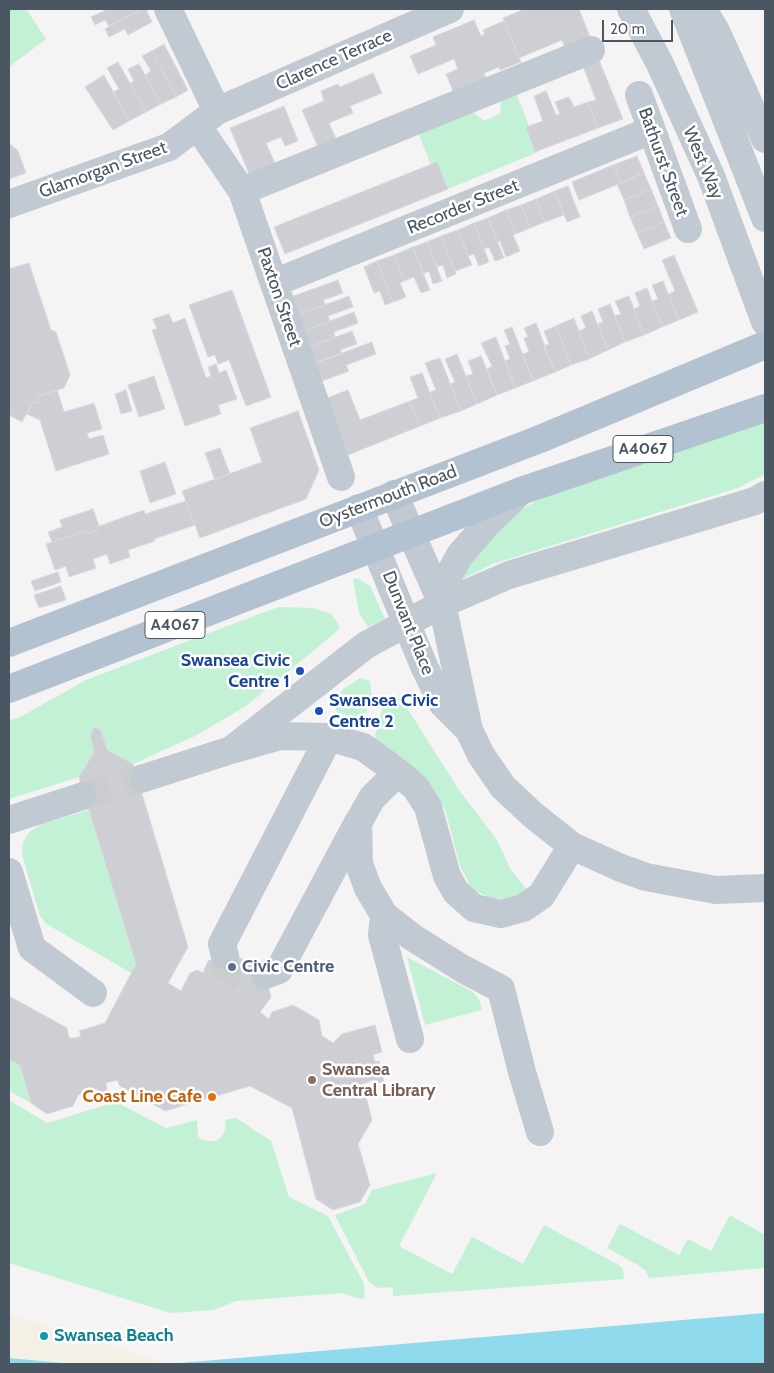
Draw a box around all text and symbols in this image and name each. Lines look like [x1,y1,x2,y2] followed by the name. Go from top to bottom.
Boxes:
[604,10,675,42] scale bar
[610,20,645,38] text: 20 m
[273,25,395,95] street label: Clarence Terrace
[633,105,693,219] street label: Bathurst Street
[678,123,728,203] street label: West Way
[36,137,170,203] street label: Glamorgan Street
[404,175,522,239] street label: Recorder Street
[252,245,306,349] street label: Paxton Street
[613,436,673,462] road number: A4067
[316,461,460,533] street label: Oystermouth Road
[377,568,439,678] street label: Dunvant Place
[145,612,205,638] road number: A4067
[181,650,290,692] place label: Swansea Civic Centre 1
[294,665,306,677] marker: Swansea Civic Centre 1
[329,690,438,732] place label: Swansea Civic Centre 2
[313,705,325,717] marker: Swansea Civic Centre 2
[242,956,334,978] place label: Civic Centre
[226,961,238,973] marker: Civic Centre
[322,1059,436,1102] place label: Swansea Central Library
[306,1074,318,1086] marker: Swansea Central Library
[82,1086,202,1108] place label: Coast Line Cafe
[206,1091,218,1103] marker: Coast Line Cafe
[54,1325,174,1347] place label: Swansea Beach
[38,1330,50,1342] marker: Swansea Beach

